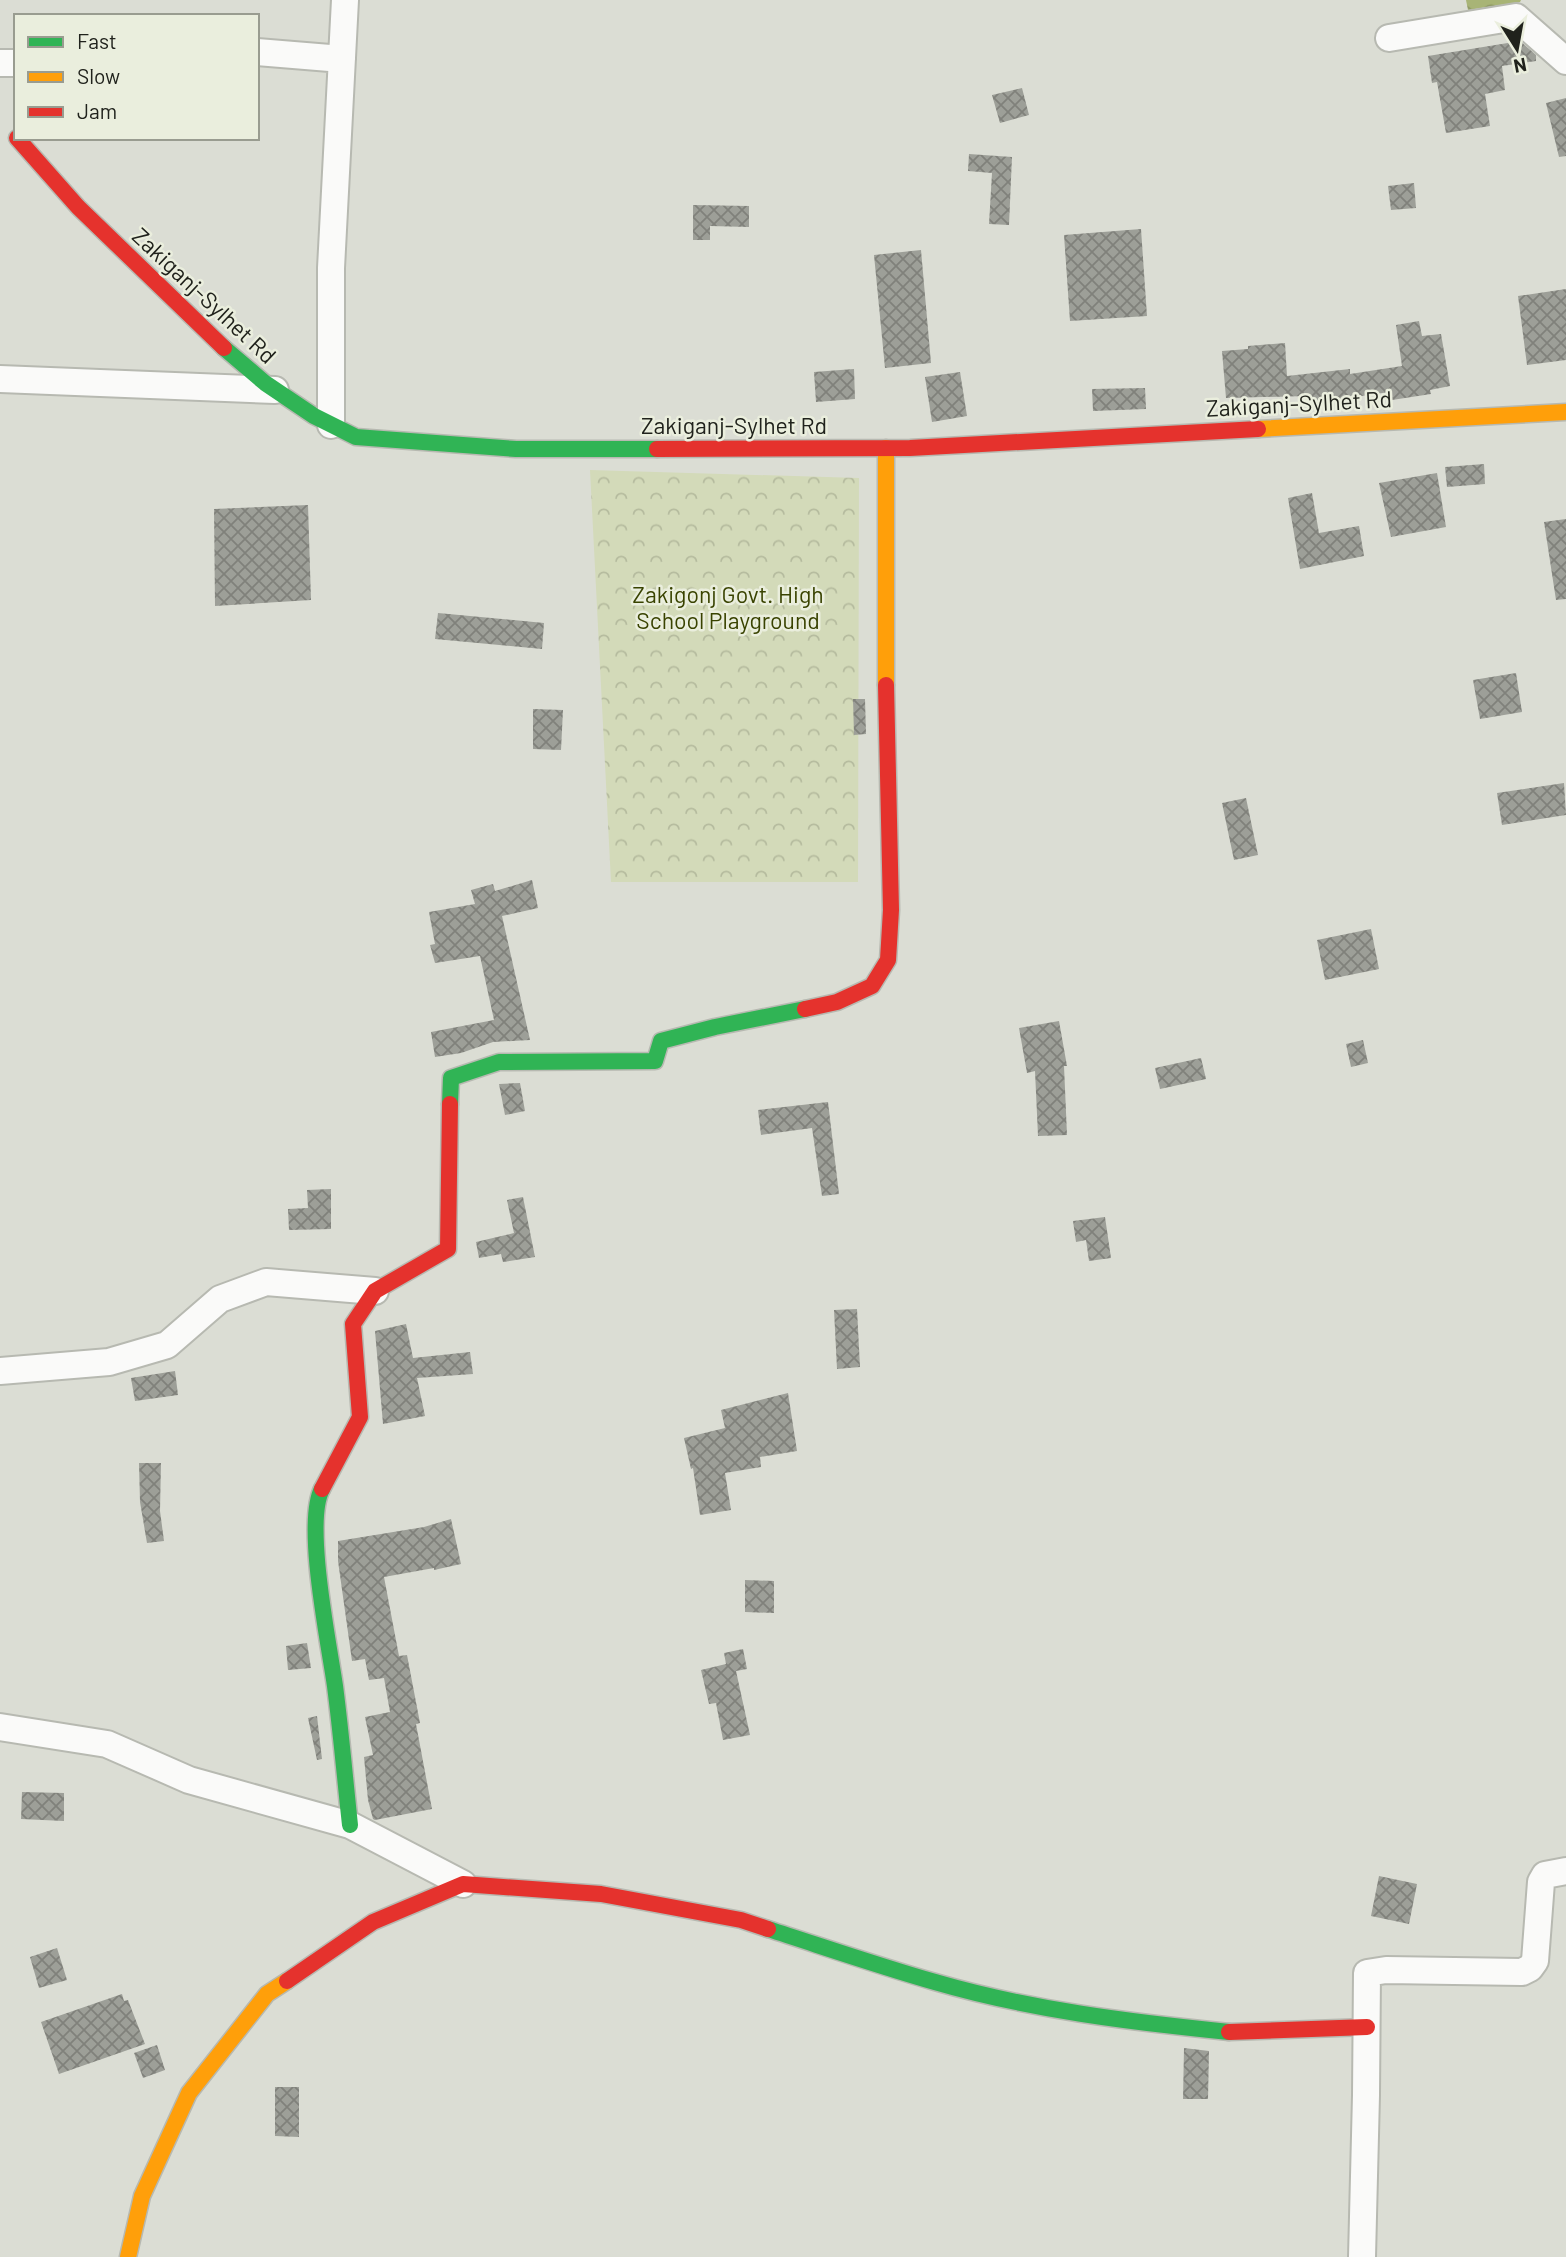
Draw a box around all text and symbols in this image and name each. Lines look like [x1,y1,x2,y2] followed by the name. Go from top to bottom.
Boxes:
[14,14,259,140] legend
[1482,14,1552,84] north arrow
[77,28,117,53] text: Fast
[1512,54,1529,79] text: N
[77,63,120,88] text: Slow
[77,98,117,123] text: Jam
[127,222,282,369] street label: Zakiganj-Sylhet Rd
[1205,384,1393,422] street label: Zakiganj-Sylhet Rd
[641,411,827,439] street label: Zakiganj-Sylhet Rd
[632,580,824,634] park label: Zakigonj Govt. High School Playground

